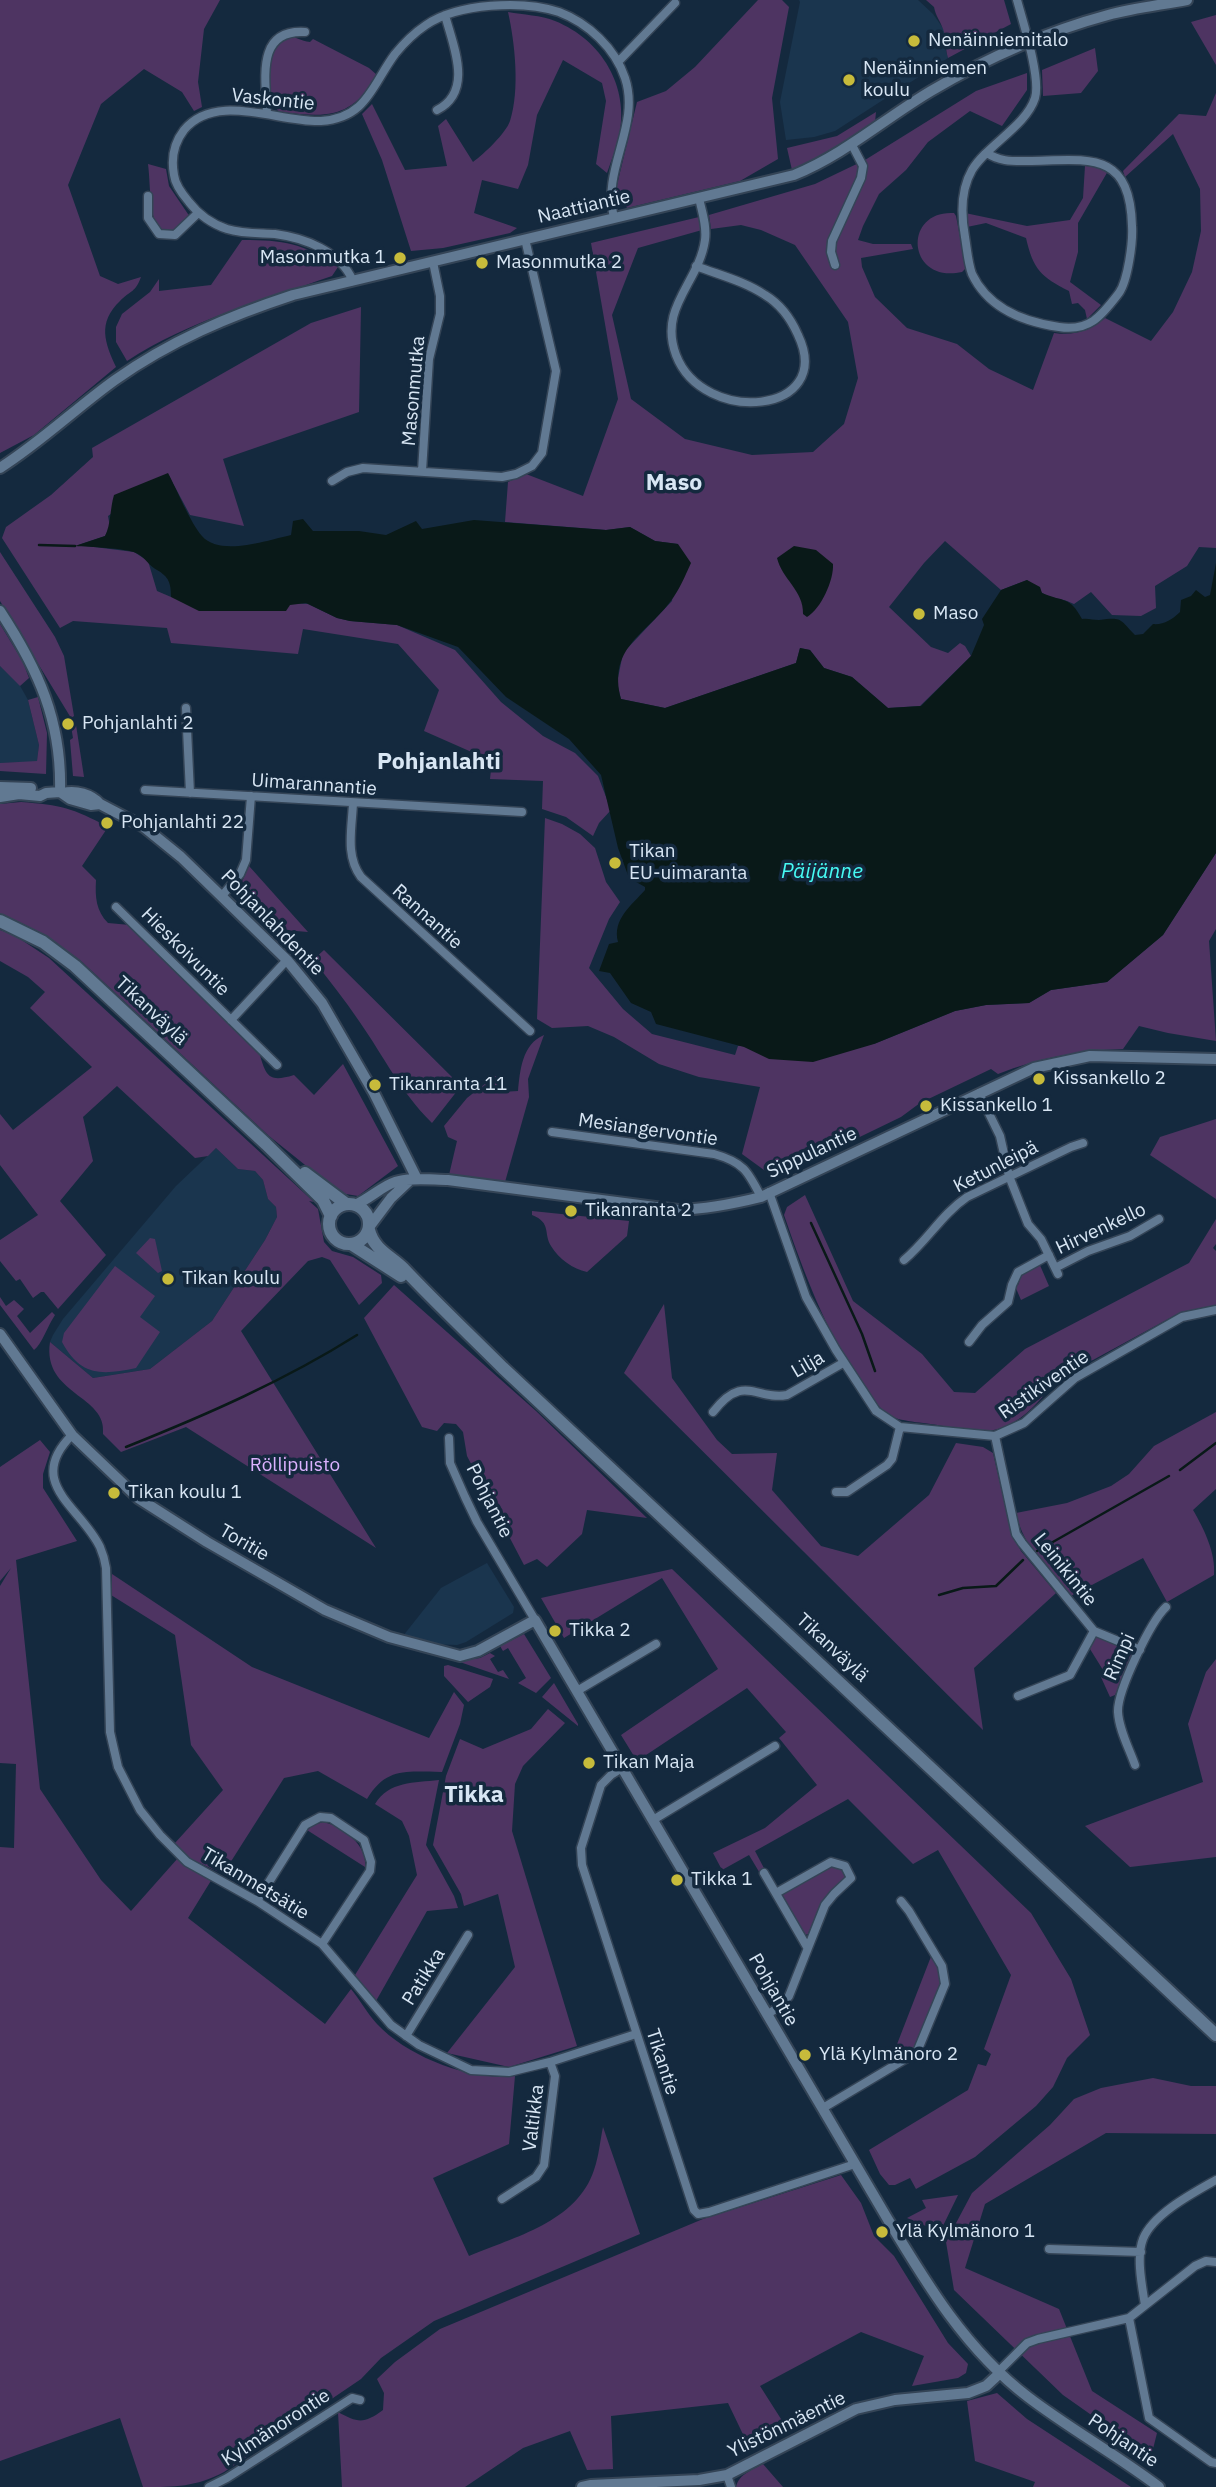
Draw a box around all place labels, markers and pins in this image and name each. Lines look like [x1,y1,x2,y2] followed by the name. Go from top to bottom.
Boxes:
[928,30,1068,52] place label: Nenäinniemitalo
[906,33,922,49] marker: Nenäinniemitalo
[863,58,987,102] place label: Nenäinniemen koulu
[841,72,857,88] marker: Nenäinniemen koulu
[260,247,386,269] place label: Masonmutka 1
[392,250,408,266] marker: Masonmutka 1
[496,252,622,274] place label: Masonmutka 2
[474,255,490,271] marker: Masonmutka 2
[933,603,978,625] place label: Maso
[911,606,927,622] marker: Maso
[82,713,194,735] place label: Pohjanlahti 2
[60,716,76,732] marker: Pohjanlahti 2
[121,812,244,834] place label: Pohjanlahti 22
[99,815,115,831] marker: Pohjanlahti 22
[629,841,747,885] place label: Tikan EU-uimaranta
[607,855,623,871] marker: Tikan EU-uimaranta
[1053,1068,1166,1090] place label: Kissankello 2
[1031,1071,1047,1087] marker: Kissankello 2
[389,1074,507,1096] place label: Tikanranta 11
[367,1077,383,1093] marker: Tikanranta 11
[940,1095,1053,1117] place label: Kissankello 1
[918,1098,934,1114] marker: Kissankello 1
[585,1200,692,1222] place label: Tikanranta 2
[563,1203,579,1219] marker: Tikanranta 2
[182,1268,280,1290] place label: Tikan koulu
[160,1271,176,1287] marker: Tikan koulu
[128,1482,242,1504] place label: Tikan koulu 1
[106,1485,122,1501] marker: Tikan koulu 1
[569,1620,631,1642] place label: Tikka 2
[547,1623,563,1639] marker: Tikka 2
[603,1752,694,1774] place label: Tikan Maja
[581,1755,597,1771] marker: Tikan Maja
[691,1869,753,1891] place label: Tikka 1
[669,1872,685,1888] marker: Tikka 1
[819,2044,958,2066] place label: Ylä Kylmänoro 2
[797,2047,813,2063] marker: Ylä Kylmänoro 2
[896,2221,1035,2243] place label: Ylä Kylmänoro 1
[874,2224,890,2240] marker: Ylä Kylmänoro 1

